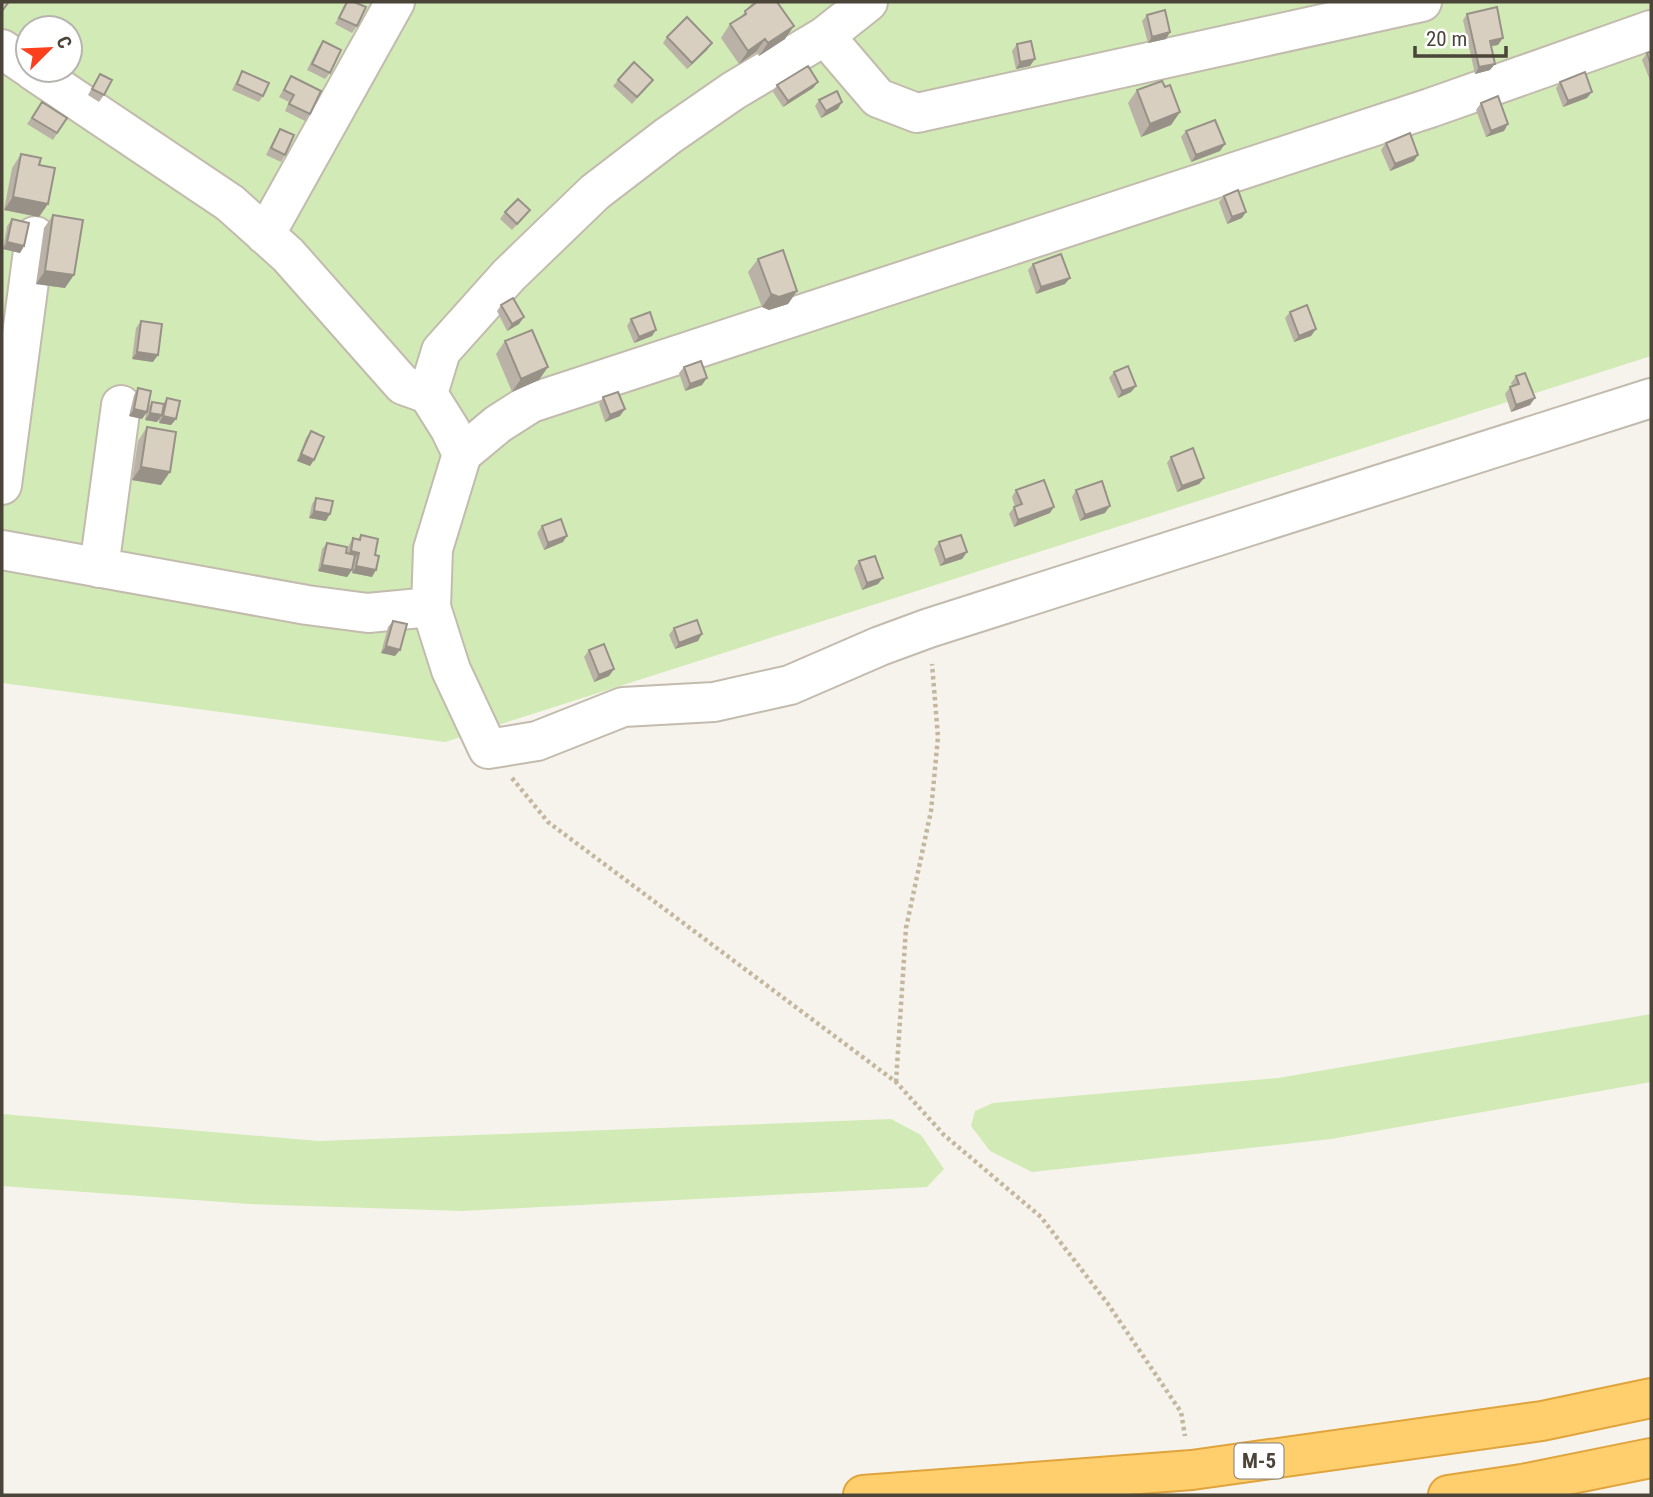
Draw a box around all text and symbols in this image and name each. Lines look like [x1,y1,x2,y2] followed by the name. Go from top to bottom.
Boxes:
[14,14,84,84] north arrow
[1415,14,1506,58] scale bar
[1426,27,1467,51] text: 20 m
[51,33,77,52] text: С
[1234,1444,1284,1478] road number: М-5

